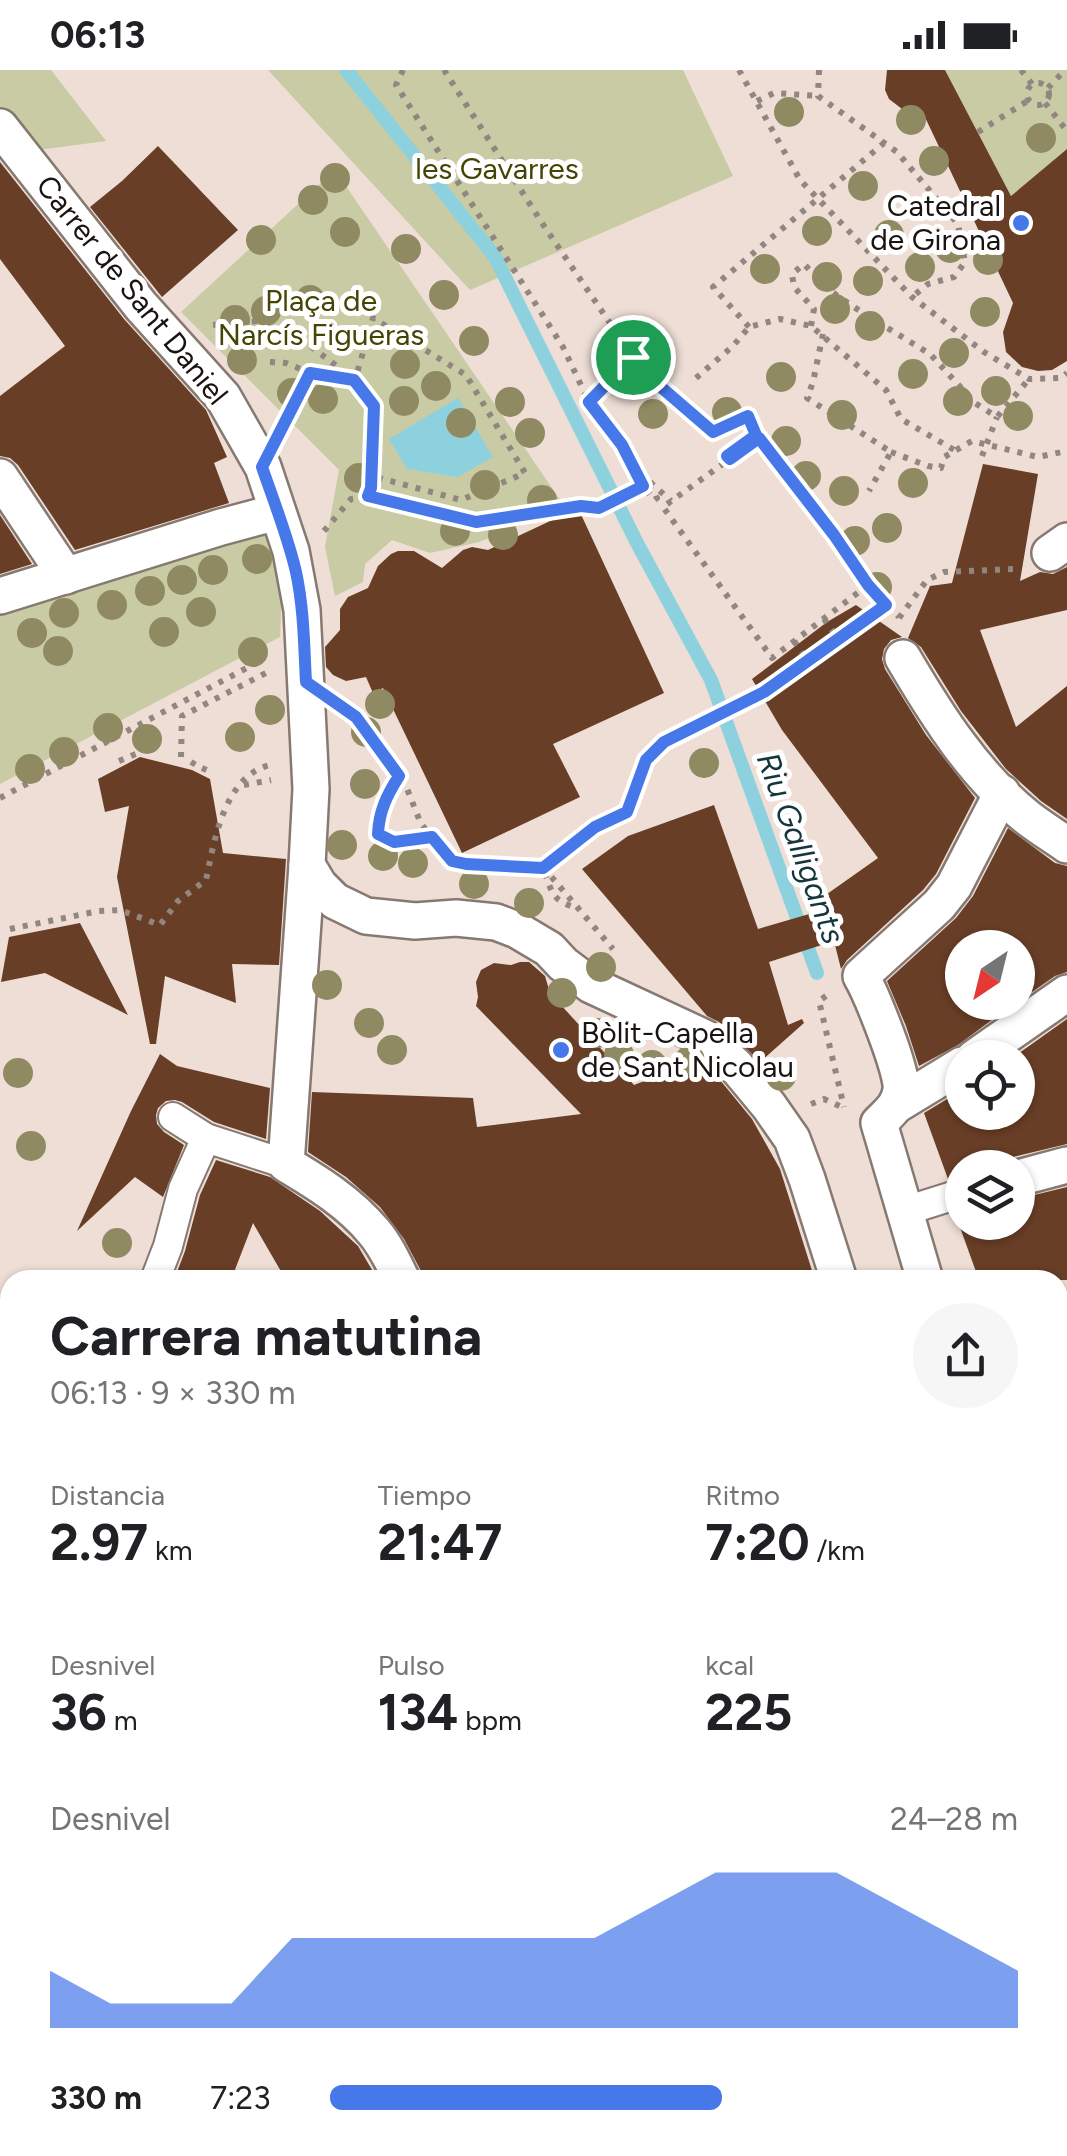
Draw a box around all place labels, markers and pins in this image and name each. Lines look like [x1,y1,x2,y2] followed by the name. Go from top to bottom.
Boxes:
[870,187,1001,258] place label: Catedral de Girona
[1010,212,1032,234] marker: Catedral de Girona
[591,315,676,400] pin
[581,1014,794,1085] place label: Bòlit-Capella de Sant Nicolau
[550,1039,572,1061] marker: Bòlit-Capella de Sant Nicolau

